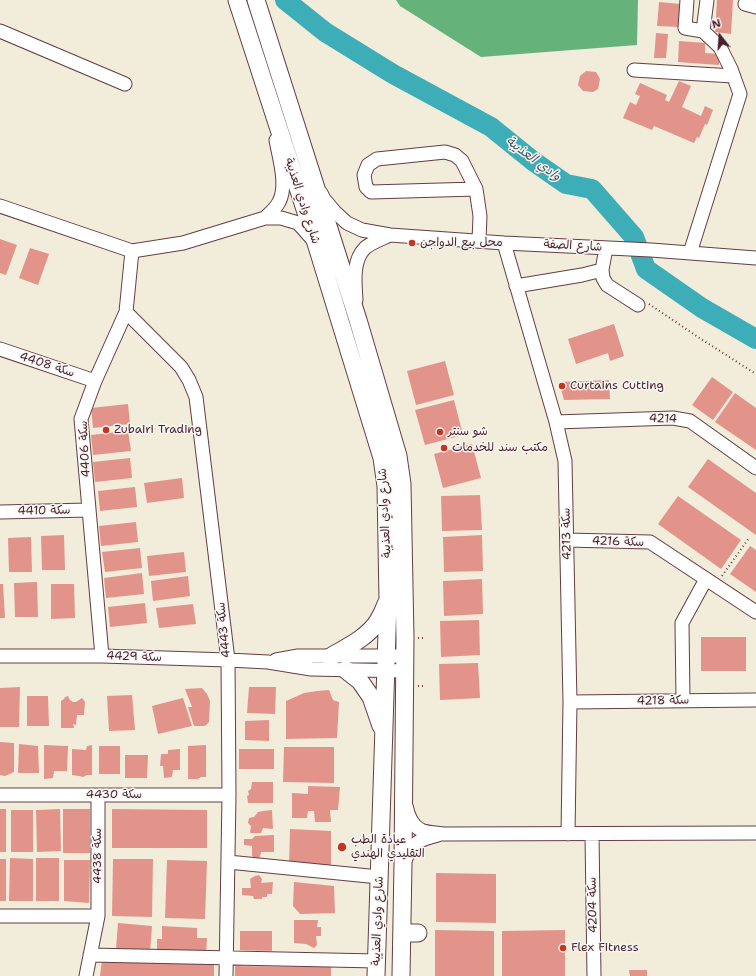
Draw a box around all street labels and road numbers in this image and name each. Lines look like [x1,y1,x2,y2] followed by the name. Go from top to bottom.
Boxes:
[281,156,323,246] street label: شارع وادي العذيبة
[543,237,603,255] street label: شارع الصفة
[18,349,76,381] street label: سكة 4408
[649,411,677,427] street label: 4214
[76,420,94,478] street label: سكة 4406
[375,468,395,558] street label: شارع وادي العذيبة
[17,503,71,519] street label: سكة 4410
[559,508,575,560] street label: سكة 4213
[592,534,644,550] street label: سكة 4216
[214,601,234,659] street label: سكة 4443
[106,649,162,665] street label: سكة 4429
[637,693,689,709] street label: سكة 4218
[86,788,142,802] street label: سكة 4430
[91,828,105,884] street label: سكة 4438
[369,876,387,966] street label: شارع وادي العذيبة
[585,877,601,933] street label: سكة 4204

